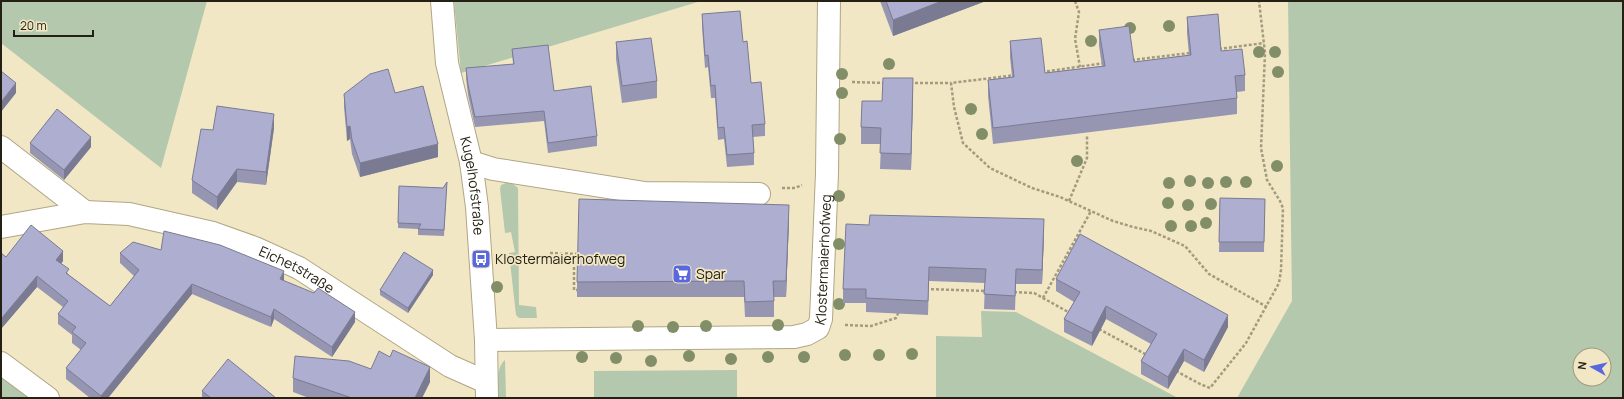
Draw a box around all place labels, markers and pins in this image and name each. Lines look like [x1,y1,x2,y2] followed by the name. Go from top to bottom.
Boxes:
[470,248,492,270] bus stop icon: Klostermaierhofweg
[495,249,625,268] place label: Klostermaierhofweg
[671,263,693,285] supermarket icon: Spar
[696,264,726,283] place label: Spar

